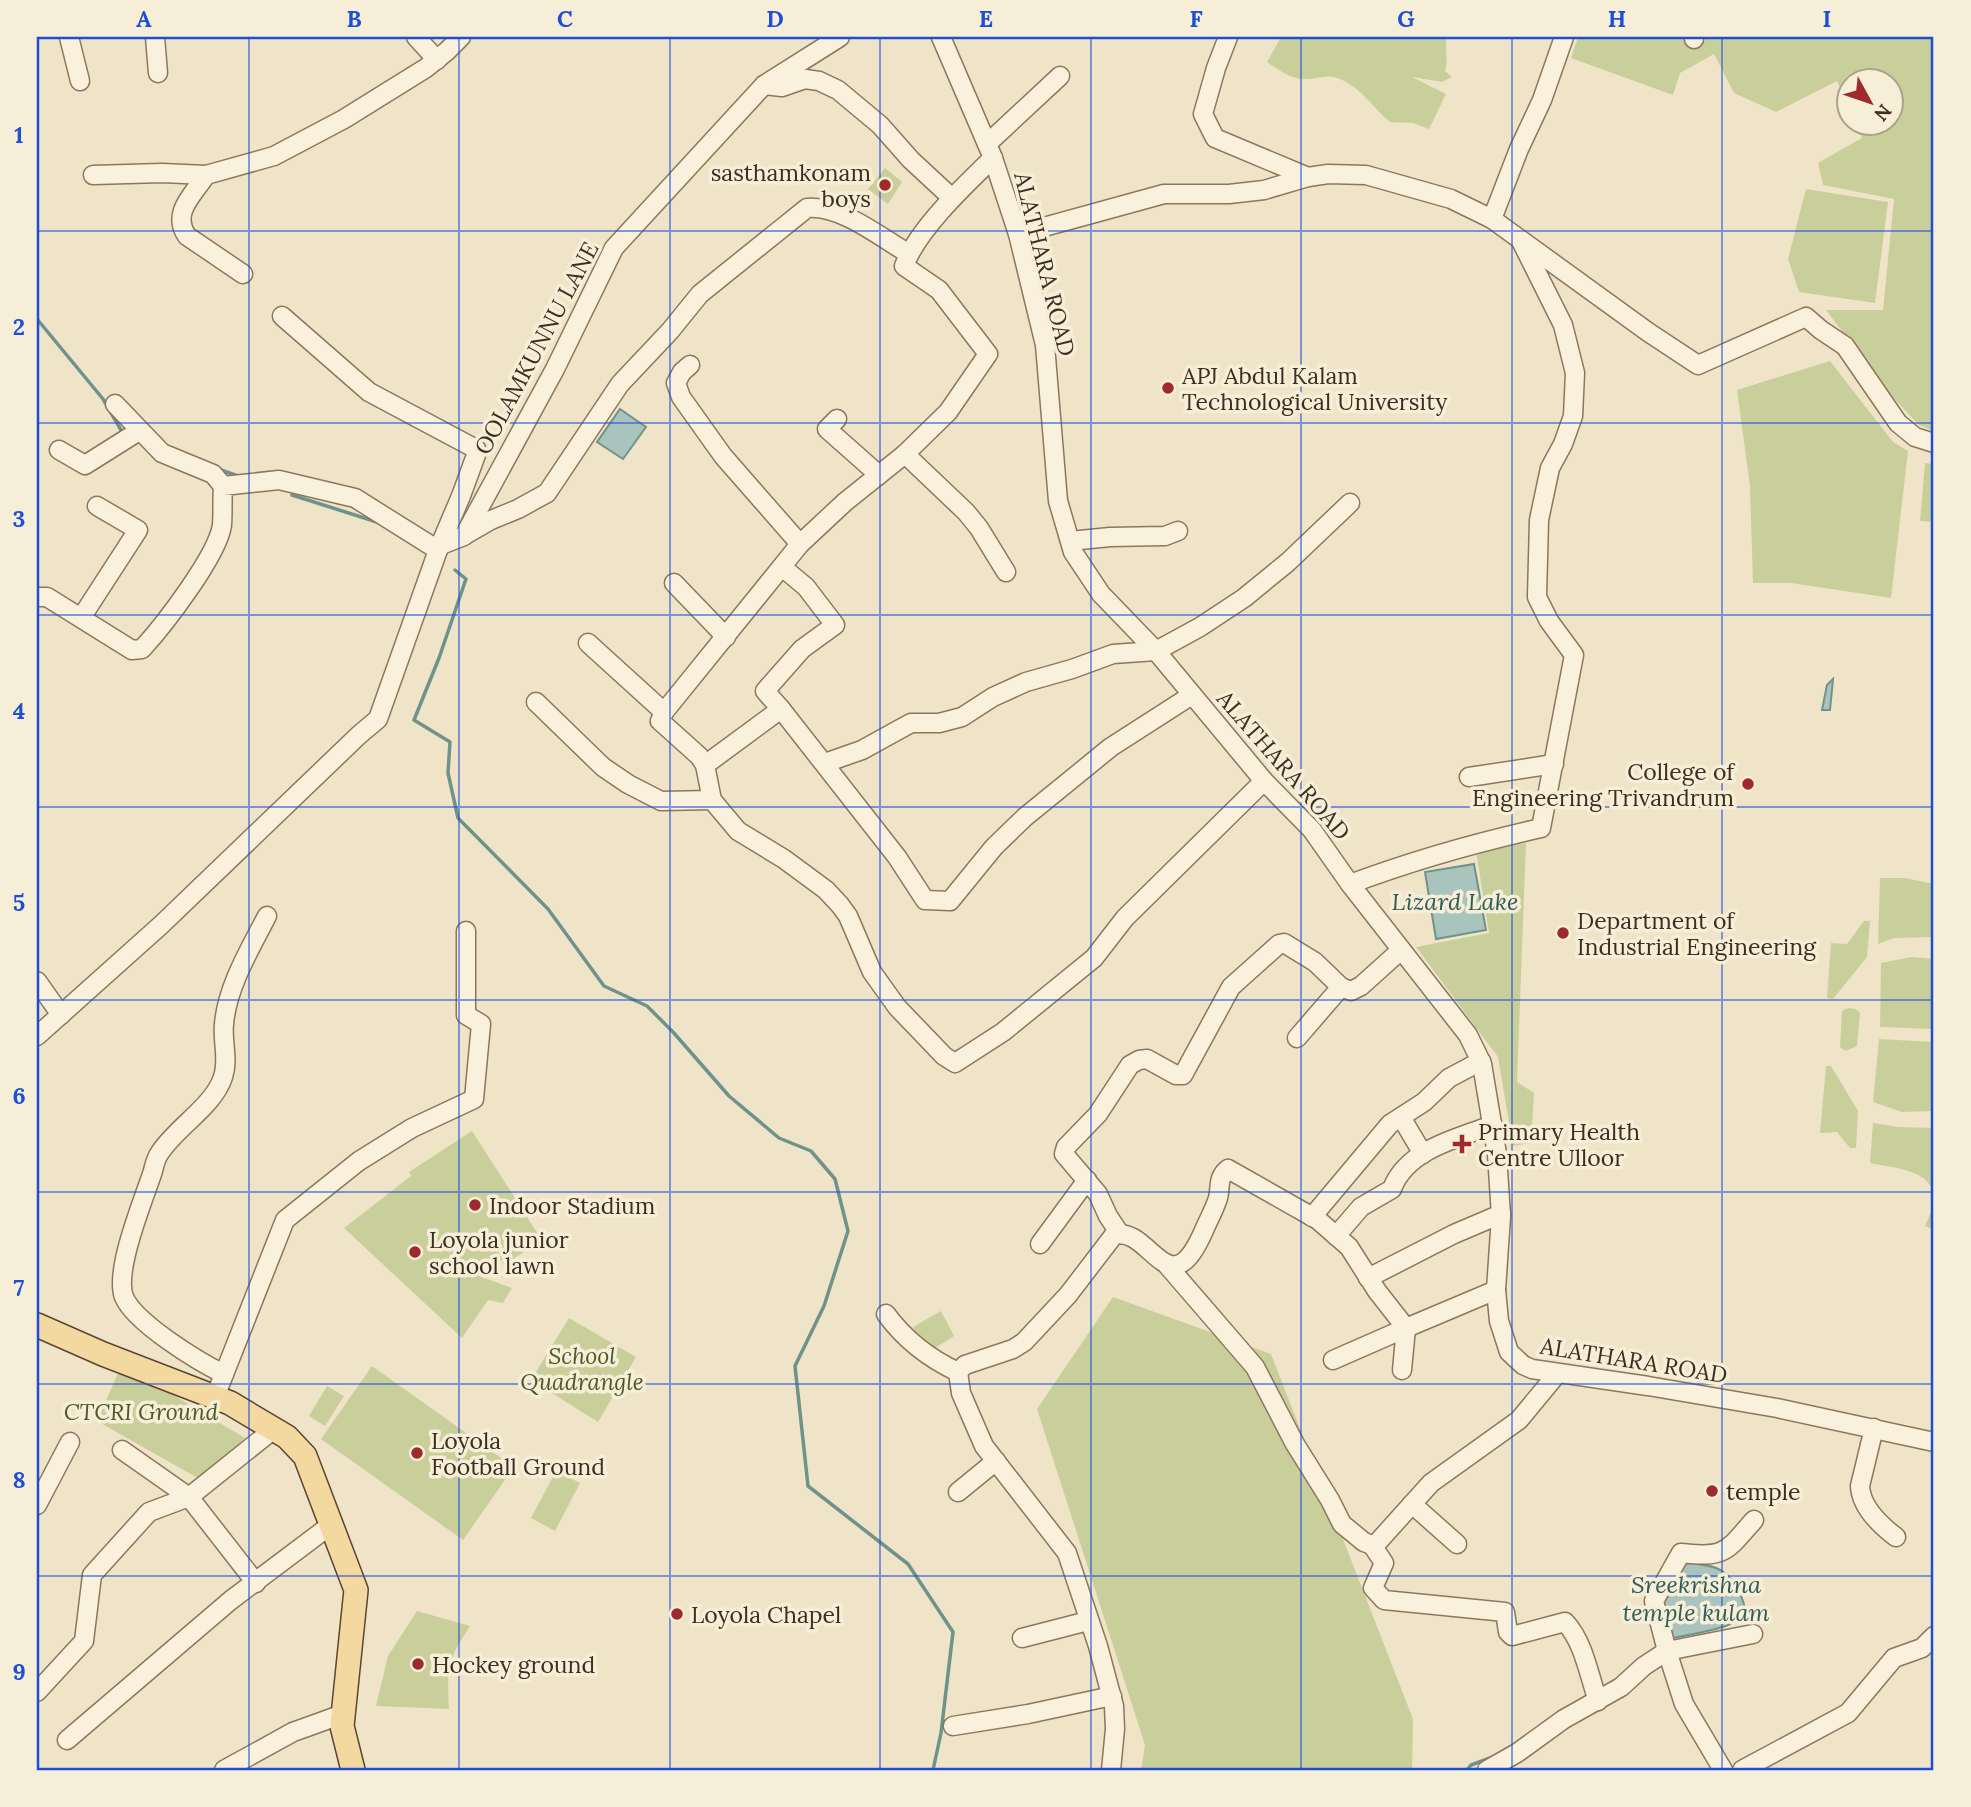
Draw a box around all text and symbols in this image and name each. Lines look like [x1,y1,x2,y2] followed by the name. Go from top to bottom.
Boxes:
[136,4,152,33] text: A
[346,4,362,33] text: B
[557,4,573,33] text: C
[766,4,784,33] text: D
[979,4,993,33] text: E
[1189,4,1203,33] text: F
[1397,4,1415,33] text: G
[1608,4,1626,33] text: H
[1823,4,1831,33] text: I
[1834,66,1904,136] north arrow
[1869,100,1897,127] text: N
[14,120,24,149] text: 1
[711,158,871,213] place label: sasthamkonam boys
[1008,168,1082,359] street label: ALATHARA ROAD
[877,177,893,193] marker: sasthamkonam boys
[468,237,604,459] street label: OOLAMKUNNU LANE
[13,312,25,341] text: 2
[1181,361,1448,416] place label: APJ Abdul Kalam Technological University
[1160,380,1176,396] marker: APJ Abdul Kalam Technological University
[13,504,25,533] text: 3
[1210,683,1357,846] street label: ALATHARA ROAD
[13,696,25,725] text: 4
[1472,757,1736,812] place label: College of Engineering Trivandrum
[1740,776,1756,792] marker: College of Engineering Trivandrum
[1392,886,1518,917] water label: Lizard Lake
[13,888,25,917] text: 5
[1577,906,1817,961] place label: Department of Industrial Engineering
[1555,925,1571,941] marker: Department of Industrial Engineering
[12,1081,26,1110] text: 6
[1478,1117,1640,1172] place label: Primary Health Centre Ulloor
[1452,1134,1472,1154] marker: Primary Health Centre Ulloor
[489,1191,655,1220] place label: Indoor Stadium
[467,1197,483,1213] marker: Indoor Stadium
[429,1225,569,1280] place label: Loyola junior school lawn
[407,1244,423,1260] marker: Loyola junior school lawn
[14,1273,25,1302] text: 7
[1537,1331,1730,1389] street label: ALATHARA ROAD
[520,1341,644,1396] park label: School Quadrangle
[64,1397,218,1426] park label: CTCRI Ground
[431,1426,605,1481] place label: Loyola Football Ground
[409,1445,425,1461] marker: Loyola Football Ground
[12,1465,26,1494] text: 8
[1726,1477,1800,1506] place label: temple
[1704,1483,1720,1499] marker: temple
[1622,1569,1770,1628] water label: Sreekrishna temple kulam
[691,1600,841,1629] place label: Loyola Chapel
[669,1606,685,1622] marker: Loyola Chapel
[432,1650,596,1679] place label: Hockey ground
[410,1656,426,1672] marker: Hockey ground
[12,1657,26,1686] text: 9

